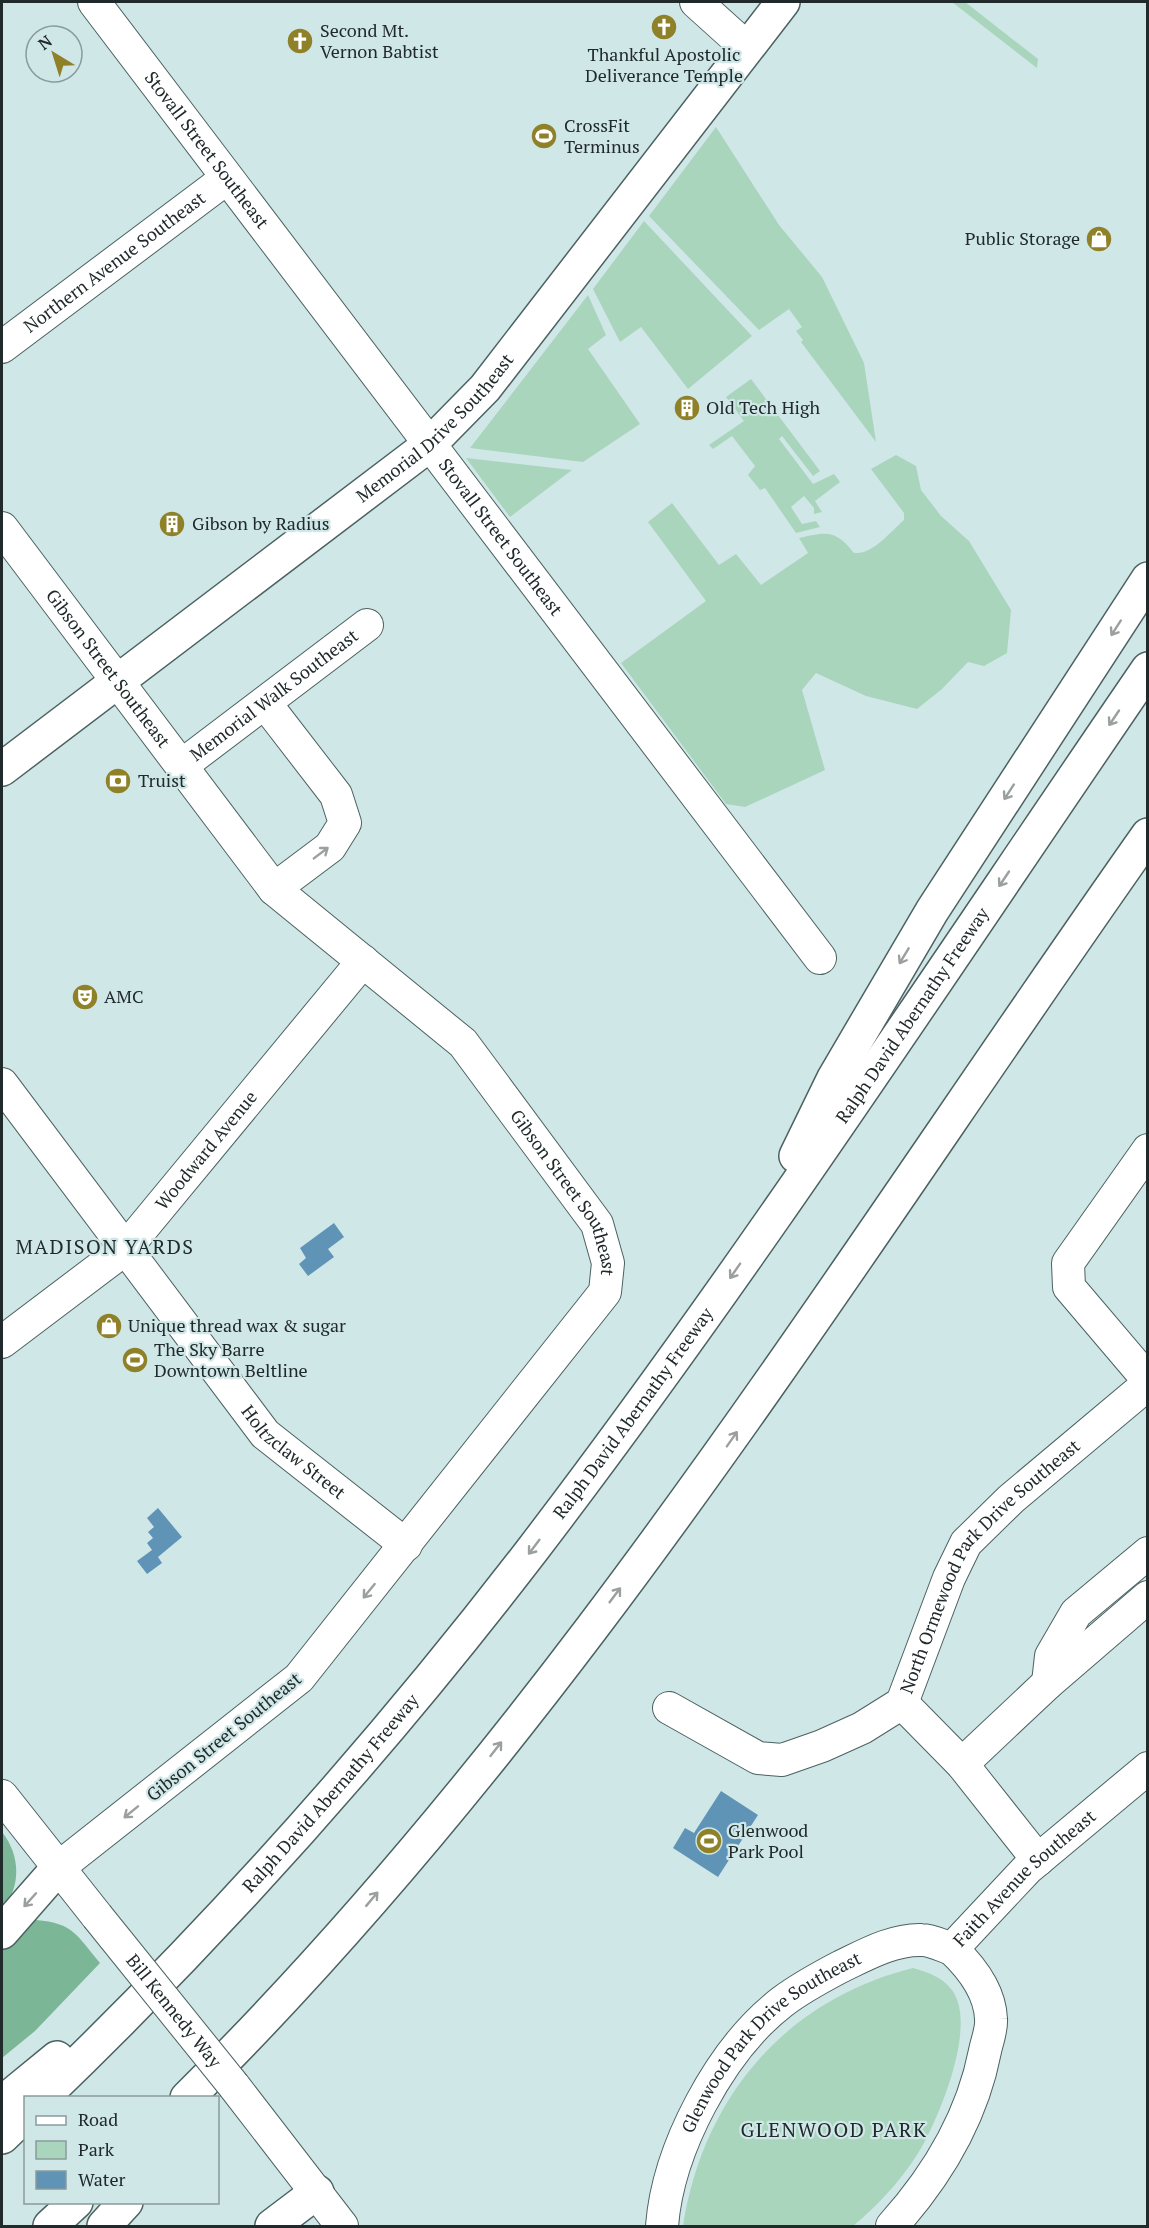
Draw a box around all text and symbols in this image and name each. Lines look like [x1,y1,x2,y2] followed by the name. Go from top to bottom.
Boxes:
[649,12,679,42] church icon: Thankful Apostolic Deliverance Temple
[320,18,439,63] place label: Second Mt. Vernon Babtist
[24,24,84,84] north arrow
[285,26,315,56] church icon: Second Mt. Vernon Babtist
[33,30,56,55] text: N
[585,42,743,87] place label: Thankful Apostolic Deliverance Temple
[140,66,275,233] street label: Stovall Street Southeast
[564,113,640,158] place label: CrossFit Terminus
[529,121,559,151] sports icon: CrossFit Terminus
[18,185,210,338] street label: Northern Avenue Southeast
[1084,224,1114,254] shop icon: Public Storage
[965,226,1080,250] place label: Public Storage
[351,348,519,507] street label: Memorial Drive Southeast
[672,393,702,423] building icon: Old Tech High
[706,395,820,419] place label: Old Tech High
[434,453,569,620] street label: Stovall Street Southeast
[157,509,187,539] building icon: Gibson by Radius
[192,511,329,535] place label: Gibson by Radius
[41,584,176,752] street label: Gibson Street Southeast
[1109,620,1122,637] one-way arrow
[185,623,363,766] street label: Memorial Walk Southeast
[1108,709,1121,726] one-way arrow
[103,766,133,796] bank icon: Truist
[138,768,186,792] place label: Truist
[1003,783,1015,800] one-way arrow
[312,847,328,860] one-way arrow
[998,870,1011,887] one-way arrow
[830,902,994,1128] street label: Ralph David Abernathy Freeway
[898,947,910,964] one-way arrow
[70,982,100,1012] theatre icon: AMC
[104,984,144,1008] place label: AMC
[149,1085,262,1214] street label: Woodward Avenue
[505,1104,621,1277] street label: Gibson Street Southeast
[15,1233,195,1260] district label: MADISON YARDS
[729,1262,741,1278] one-way arrow
[547,1302,718,1523] street label: Ralph David Abernathy Freeway
[94,1311,124,1341] shop icon: Unique thread wax & sugar
[128,1313,346,1337] place label: Unique thread wax & sugar
[154,1337,308,1382] place label: The Sky Barre Downtown Beltline
[120,1345,150,1375] sports icon: The Sky Barre Downtown Beltline
[236,1400,351,1504] street label: Holtzclaw Street
[726,1431,739,1447] one-way arrow
[894,1433,1085,1697] street label: North Ormewood Park Drive Southeast
[527,1539,540,1555] one-way arrow
[363,1583,376,1599] one-way arrow
[609,1587,622,1603] one-way arrow
[141,1666,306,1806] street label: Gibson Street Southeast
[237,1688,424,1897] street label: Ralph David Abernathy Freeway
[490,1741,503,1757] one-way arrow
[947,1804,1101,1951] street label: Faith Avenue Southeast
[123,1806,139,1819] one-way arrow
[728,1818,808,1863] place label: Glenwood Park Pool
[694,1826,724,1856] sports icon: Glenwood Park Pool
[365,1891,378,1907] one-way arrow
[23,1892,37,1907] one-way arrow
[675,1945,865,2136] street label: Glenwood Park Drive Southeast
[121,1949,228,2073] street label: Bill Kennedy Way
[24,2096,219,2204] legend
[78,2107,118,2131] text: Road
[741,2116,927,2143] district label: GLENWOOD PARK
[78,2137,115,2161] text: Park
[78,2167,125,2191] text: Water

